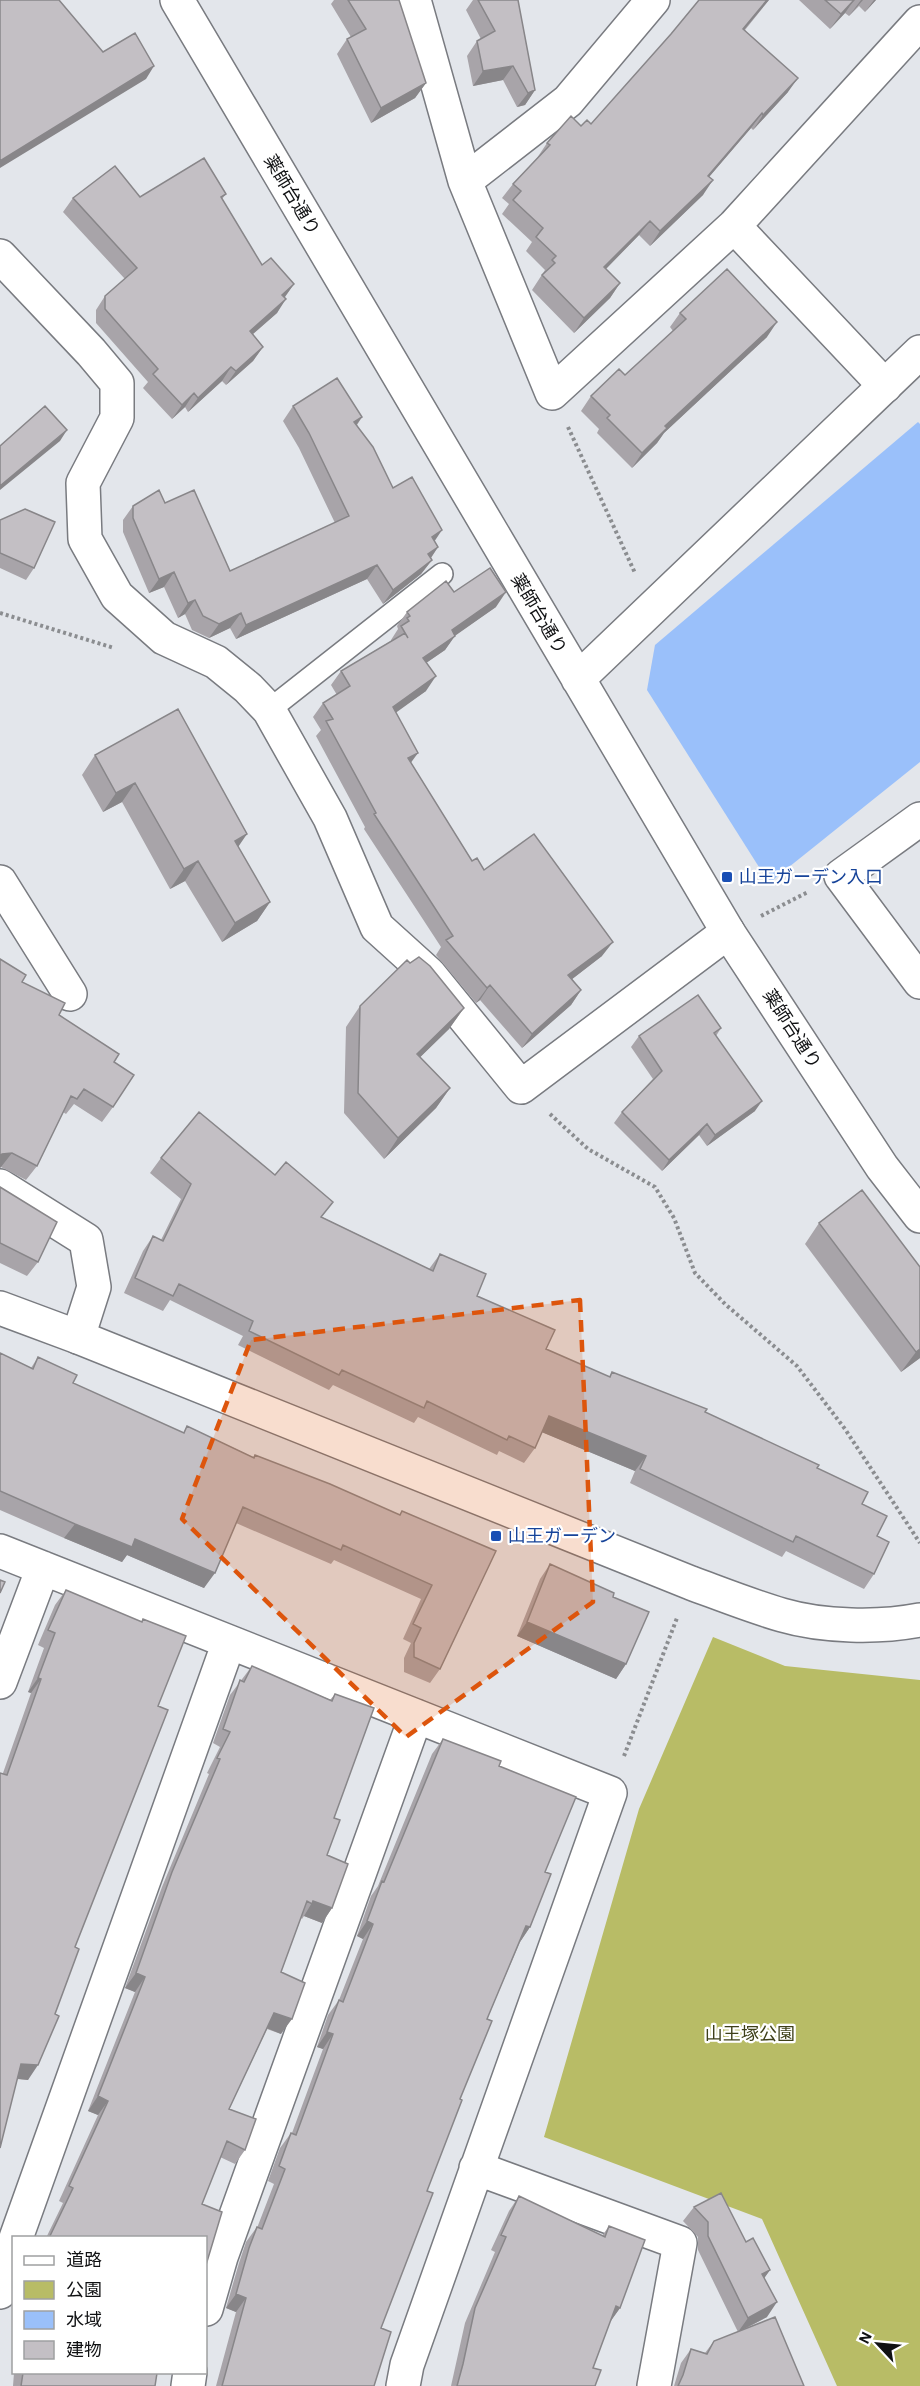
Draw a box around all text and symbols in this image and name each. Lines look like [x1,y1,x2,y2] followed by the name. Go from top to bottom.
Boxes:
[260,151,324,239] street label: 薬師台通り
[507,570,571,658] street label: 薬師台通り
[739,867,883,887] place label: 山王ガーデン入口
[720,870,734,884] marker: 山王ガーデン入口
[759,986,825,1072] street label: 薬師台通り
[508,1526,616,1546] place label: 山王ガーデン
[489,1529,503,1543] marker: 山王ガーデン
[705,2025,795,2044] park label: 山王塚公園
[12,2236,207,2374] legend
[66,2250,102,2270] text: 道路
[66,2281,102,2300] text: 公園
[66,2311,102,2330] text: 水域
[848,2314,908,2374] north arrow
[856,2329,875,2346] text: N
[66,2340,102,2360] text: 建物

